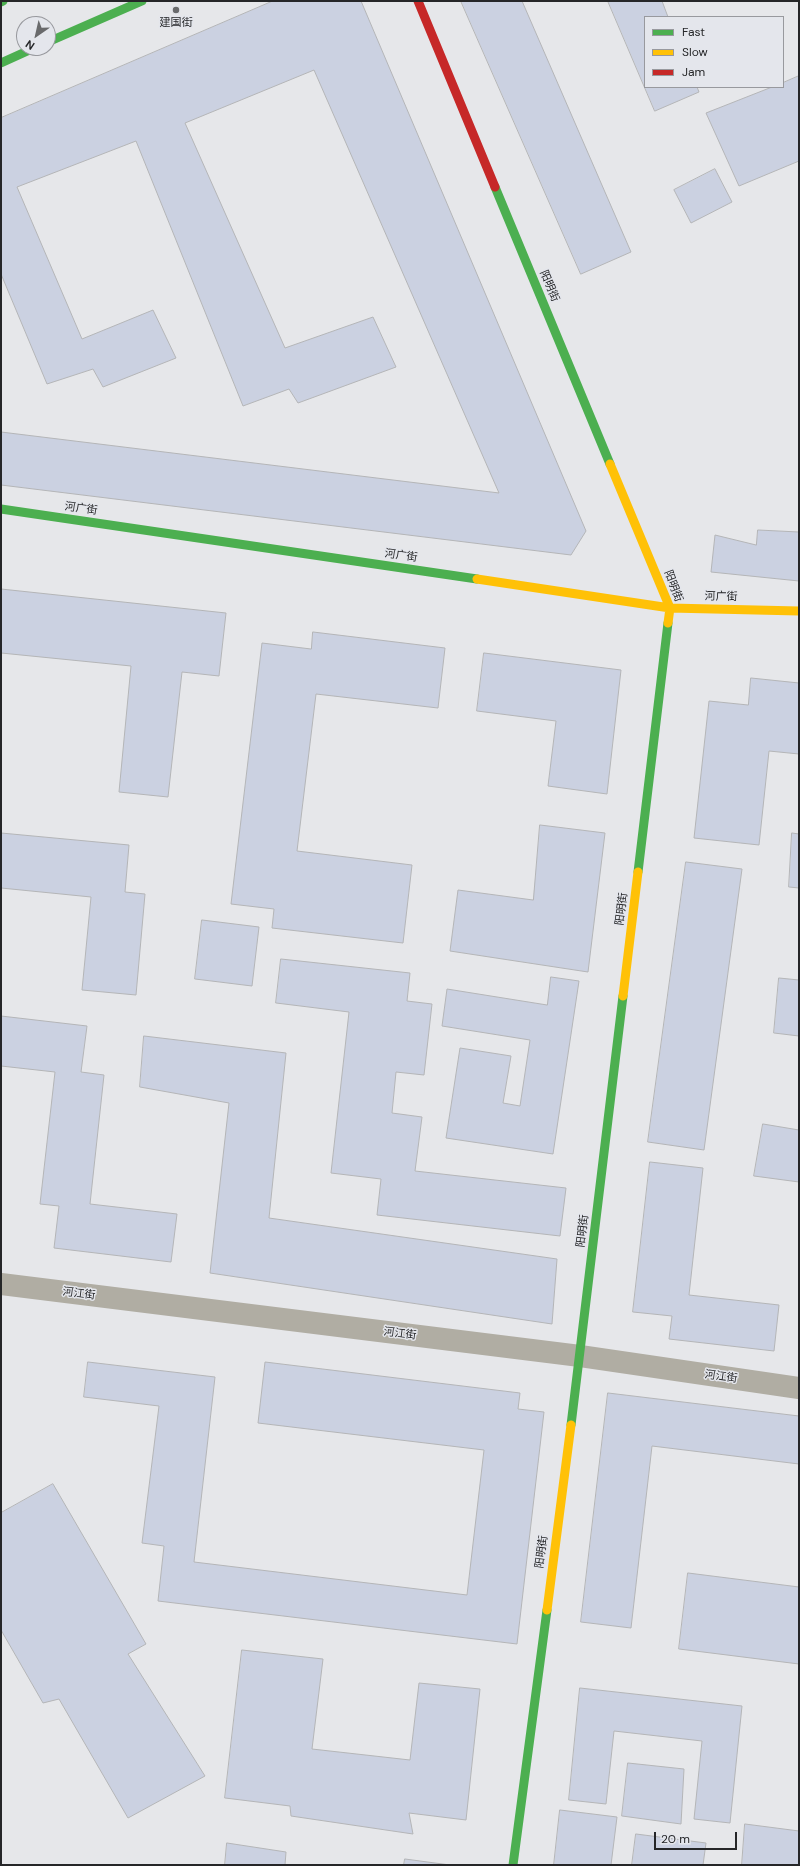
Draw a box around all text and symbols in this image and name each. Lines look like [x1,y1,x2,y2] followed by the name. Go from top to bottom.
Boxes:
[171,5,181,15] marker: 建国街
[16,16,56,56] north arrow
[160,16,192,30] place label: 建国街
[644,16,784,88] legend
[682,24,705,40] text: Fast
[23,37,37,53] text: N
[682,44,708,60] text: Slow
[682,64,705,80] text: Jam
[536,268,562,304] street label: 阳明街
[64,500,98,518] street label: 河广街
[384,547,418,565] street label: 河广街
[661,568,685,604] street label: 阳明街
[704,590,738,604] street label: 河广街
[613,892,631,926] street label: 阳明街
[574,1214,592,1248] street label: 阳明街
[62,1285,96,1303] street label: 河江街
[383,1325,417,1343] street label: 河江街
[704,1368,738,1386] street label: 河江街
[533,1535,551,1569] street label: 阳明街
[656,1824,739,1850] scale bar
[661,1831,690,1847] text: 20 m

